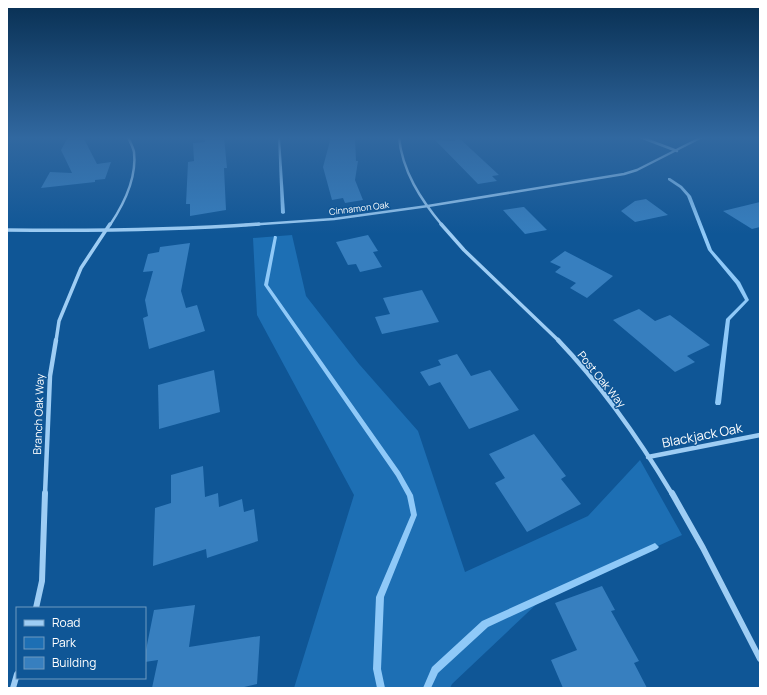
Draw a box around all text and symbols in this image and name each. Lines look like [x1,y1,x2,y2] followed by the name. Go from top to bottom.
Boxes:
[328,198,390,218] street label: Cinnamon Oak
[575,348,630,411] street label: Post Oak Way
[29,373,47,455] street label: Branch Oak Way
[660,418,744,452] street label: Blackjack Oak
[16,607,146,679] legend
[52,614,80,631] text: Road
[52,634,77,651] text: Park
[52,654,96,671] text: Building

